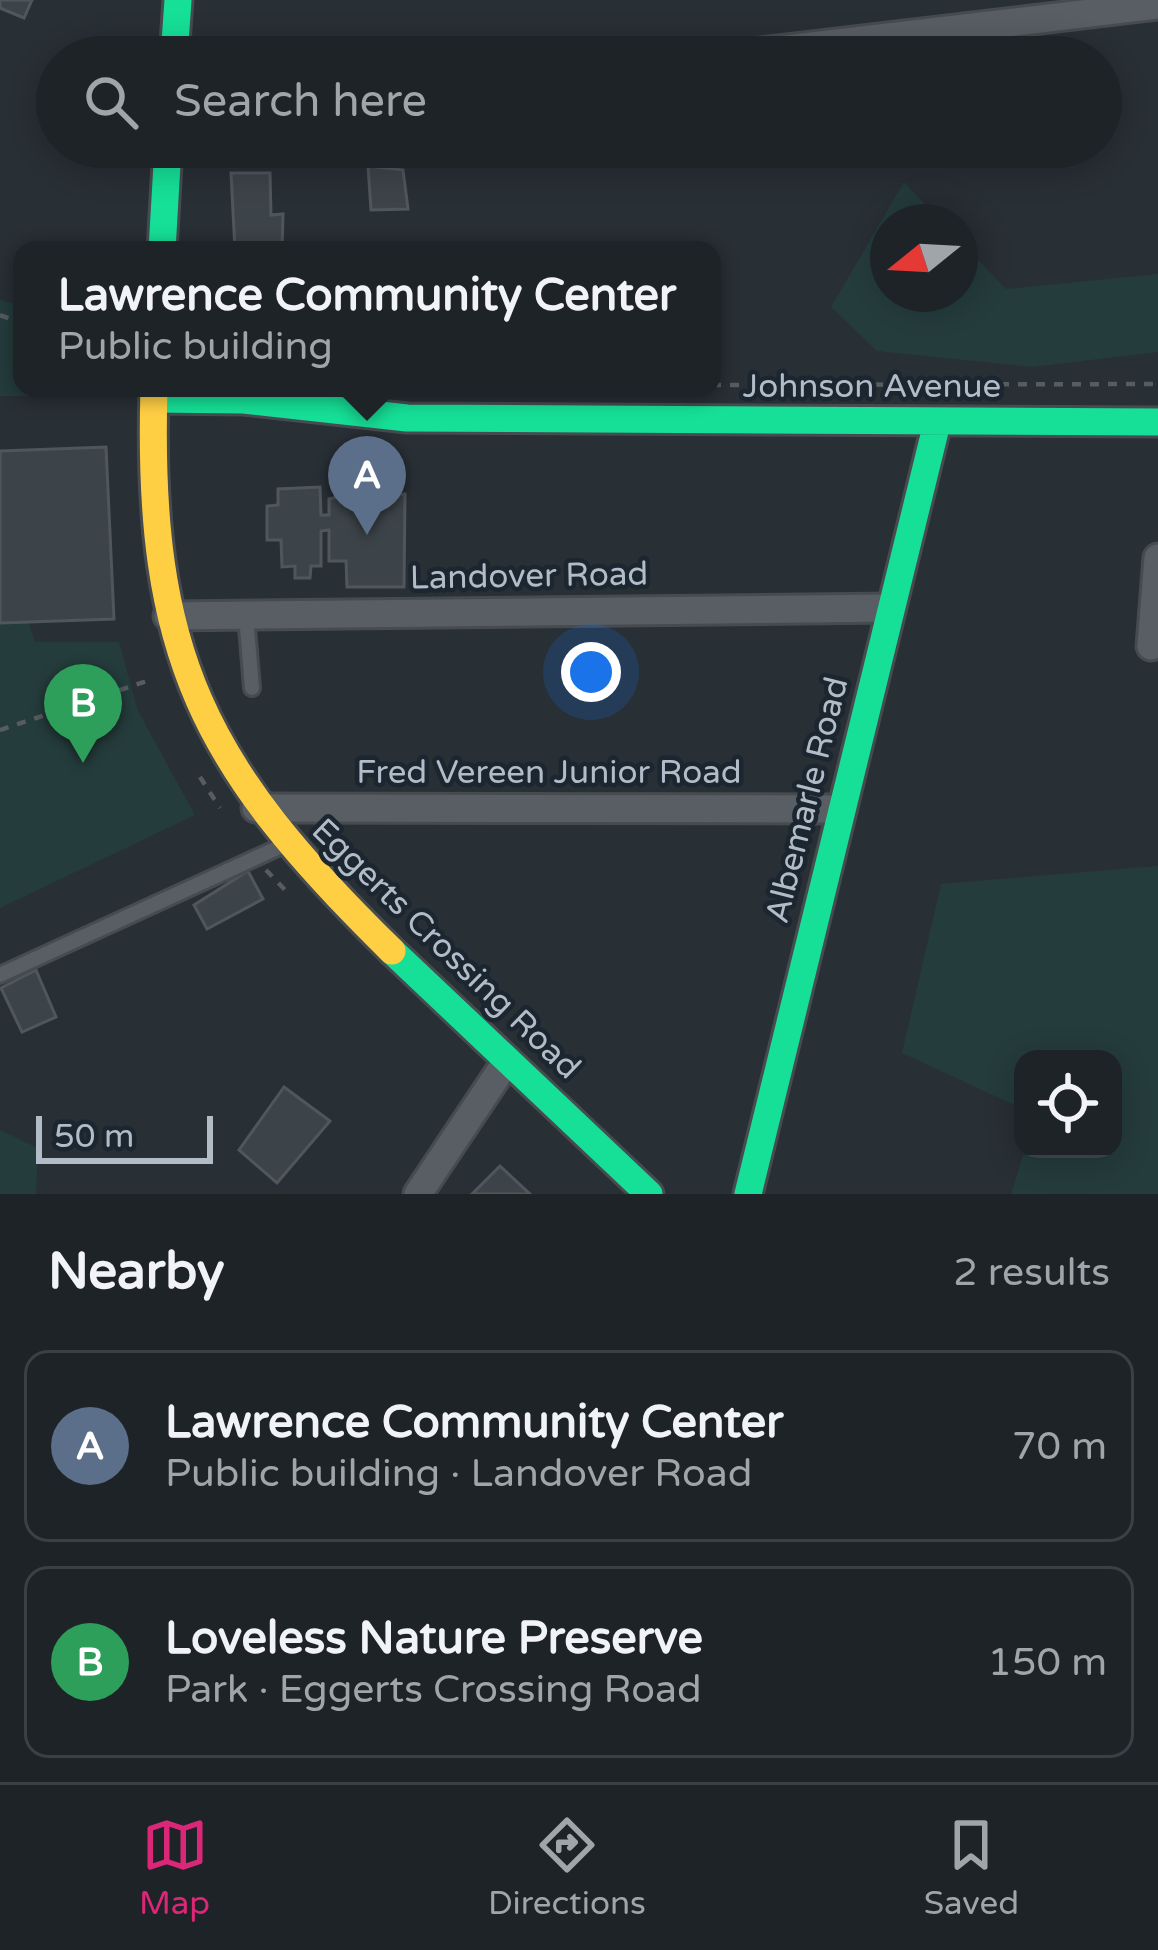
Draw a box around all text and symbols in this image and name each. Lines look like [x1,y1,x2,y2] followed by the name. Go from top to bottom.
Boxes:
[36,36,1122,168] search box
[78,69,144,135] icon: search
[174,75,427,129] text: Search here
[870,204,978,312] north arrow
[13,241,721,397] popup
[58,269,676,323] text: Lawrence Community Center
[58,323,333,370] text: Public building
[743,367,1001,406] street label: Johnson Avenue
[328,436,406,535] pin: A
[409,554,649,598] street label: Landover Road
[561,642,621,702] your location
[44,664,122,763] pin: B
[758,673,856,927] street label: Albemarle Road
[356,753,742,792] street label: Fred Vereen Junior Road
[304,811,588,1087] street label: Eggerts Crossing Road
[1014,1050,1122,1158] map controls
[1014,1050,1122,1158] button: locate
[36,1110,213,1163] scale bar
[54,1117,134,1156] text: 50 m
[48,1241,225,1303] text: Nearby
[953,1249,1110,1296] text: 2 results
[165,1396,784,1450] text: Lawrence Community Center
[75,1423,105,1470] text: A
[1012,1423,1107,1470] text: 70 m
[165,1450,752,1497] text: Public building · Landover Road
[165,1612,703,1666] text: Loveless Nature Preserve
[76,1639,104,1686] text: B
[988,1639,1107,1686] text: 150 m
[165,1666,702,1713] text: Park · Eggerts Crossing Road
[139,1812,210,1923] tab: Map
[488,1812,646,1923] tab: Directions
[924,1812,1019,1923] tab: Saved

